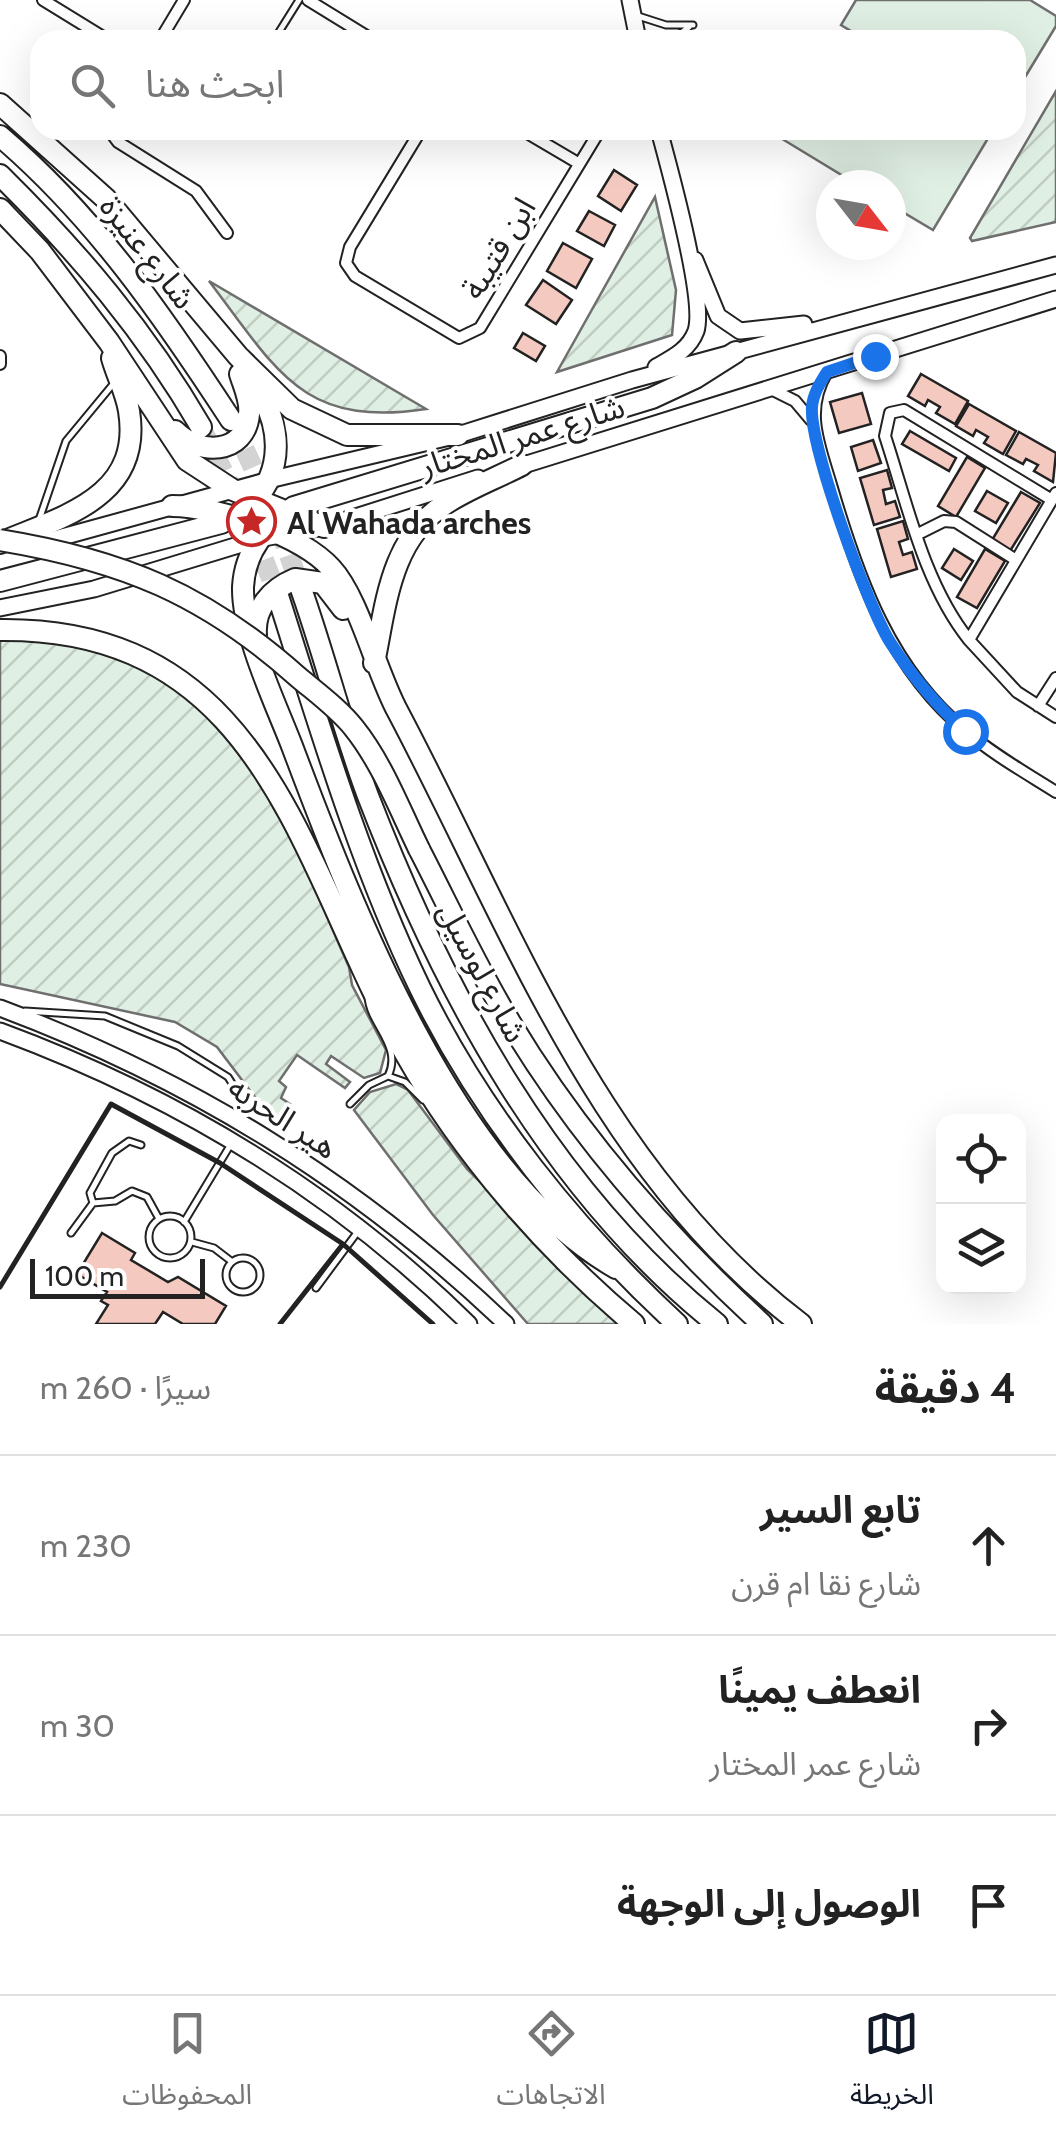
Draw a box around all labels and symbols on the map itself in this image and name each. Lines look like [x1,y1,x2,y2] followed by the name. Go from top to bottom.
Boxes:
[816,170,906,260] north arrow
[88,188,204,319] street label: شارع عنيزة
[453,190,543,306] street label: ابن قتيبة
[853,334,899,380] route end
[414,386,630,491] street label: شارع عمر المختار
[226,496,278,548] place icon: Al Wahada arches
[287,503,531,542] place label: Al Wahada arches
[943,709,989,755] route start
[425,895,536,1051] street label: شارع لوسيل
[221,1067,345,1167] street label: هير الحربه
[30,1254,205,1298] scale bar

